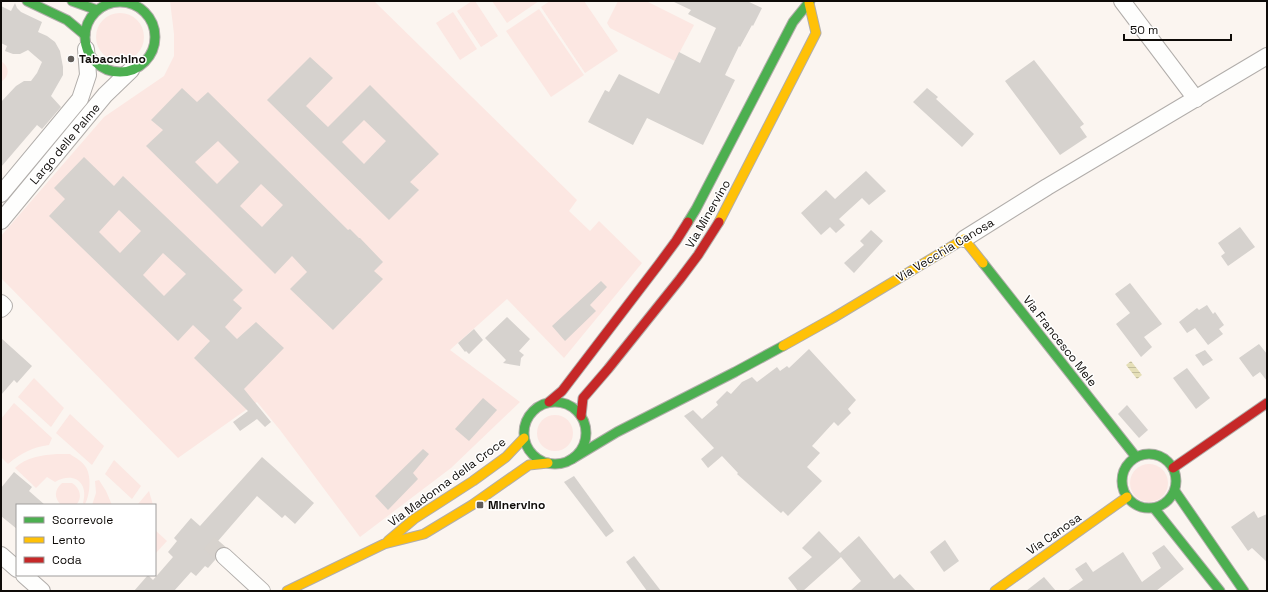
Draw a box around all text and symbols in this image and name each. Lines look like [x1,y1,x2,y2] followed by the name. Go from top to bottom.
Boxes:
[1124,16,1231,42] scale bar
[1130,22,1158,38] text: 50 m
[79,51,146,67] place label: Tabacchino
[66,54,76,64] marker: Tabacchino
[26,100,104,188] street label: Largo delle Palme
[682,177,734,251] street label: Via Minervino
[893,214,997,286] street label: Via Vecchia Canosa
[1019,292,1101,390] street label: Via Francesco Mele
[385,434,509,530] street label: Via Madonna della Croce
[488,497,545,513] place label: Minervino
[475,500,485,510] marker: Minervino
[16,504,156,576] legend
[1024,509,1084,559] street label: Via Canosa
[52,512,113,528] text: Scorrevole
[52,532,86,548] text: Lento
[52,552,82,568] text: Coda

